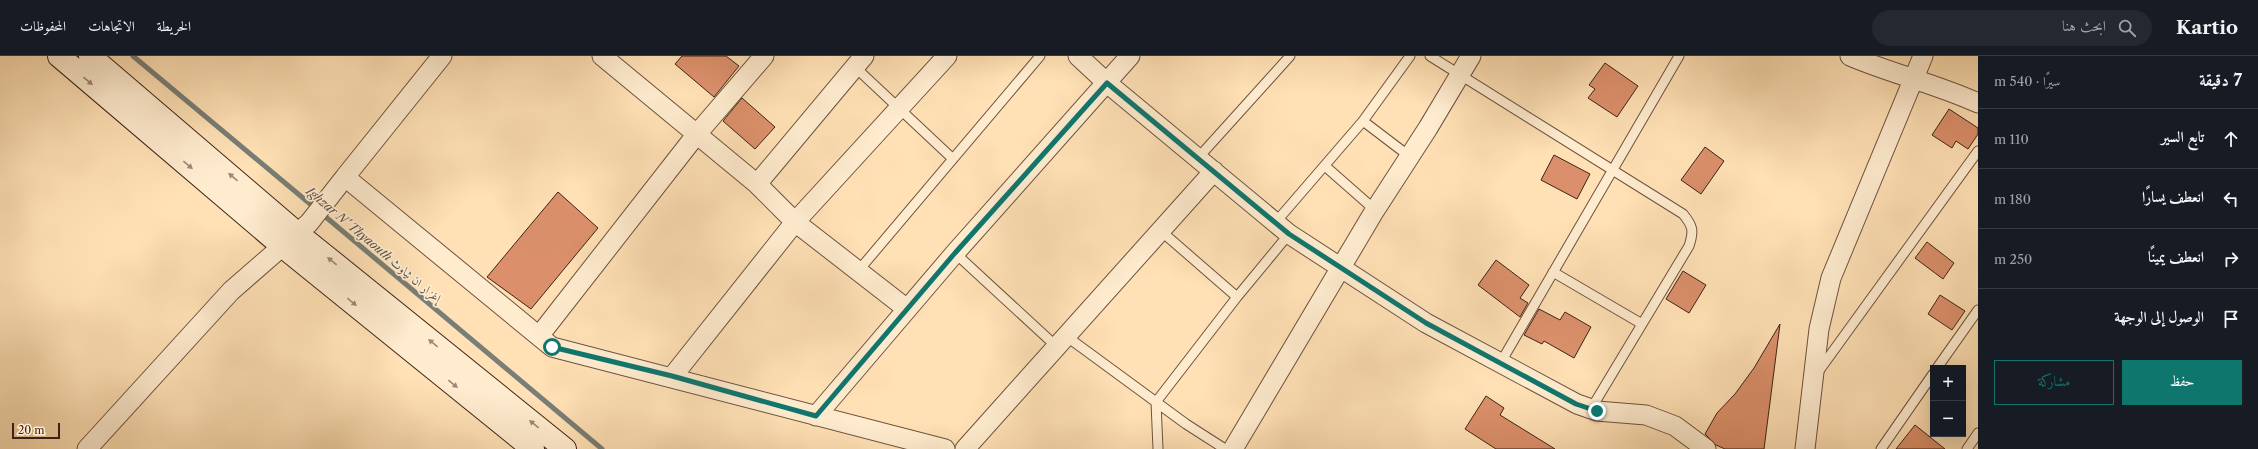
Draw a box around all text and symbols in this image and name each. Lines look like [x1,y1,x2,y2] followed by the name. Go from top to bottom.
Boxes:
[1872,10,2152,46] search box
[2062,16,2106,35] text: ابحث هنا
[2176,16,2238,39] text: Kartio
[20,17,66,35] text: المحفوظات
[88,17,135,35] text: الاتجاهات
[157,17,191,35] text: الخريطة
[2116,17,2138,39] icon: search
[2199,70,2242,90] text: 7 دقيقة
[1994,73,2060,89] text: سيرًا · 540 m
[83,77,94,86] one-way arrow
[2161,127,2204,146] text: تابع السير
[2220,128,2242,150] icon: ahead
[1994,131,2029,147] text: 110 m
[182,161,193,170] one-way arrow
[227,173,238,182] one-way arrow
[301,183,446,308] water label: Ighzar N' Thyaouth إغزار ان ثياوث
[2142,187,2204,206] text: انعطف يسارًا
[2220,188,2242,210] icon: left
[1994,191,2031,207] text: 180 m
[2148,247,2204,266] text: انعطف يمينًا
[2220,248,2242,270] icon: right
[1994,251,2032,267] text: 250 m
[327,256,338,265] one-way arrow
[347,298,357,307] one-way arrow
[2114,307,2204,326] text: الوصول إلى الوجهة
[2220,308,2242,330] icon: arrive
[428,338,439,347] one-way arrow
[543,338,561,356] route start
[1994,360,2114,405] button: مشاركة
[2122,360,2242,405] button: حفظ
[1930,365,1966,437] map controls
[1930,365,1966,401] button: +
[448,380,458,389] one-way arrow
[1930,401,1966,437] button: −
[1588,402,1606,420] route end
[529,420,540,429] one-way arrow
[12,421,60,440] scale bar
[18,423,44,437] text: 20 m

